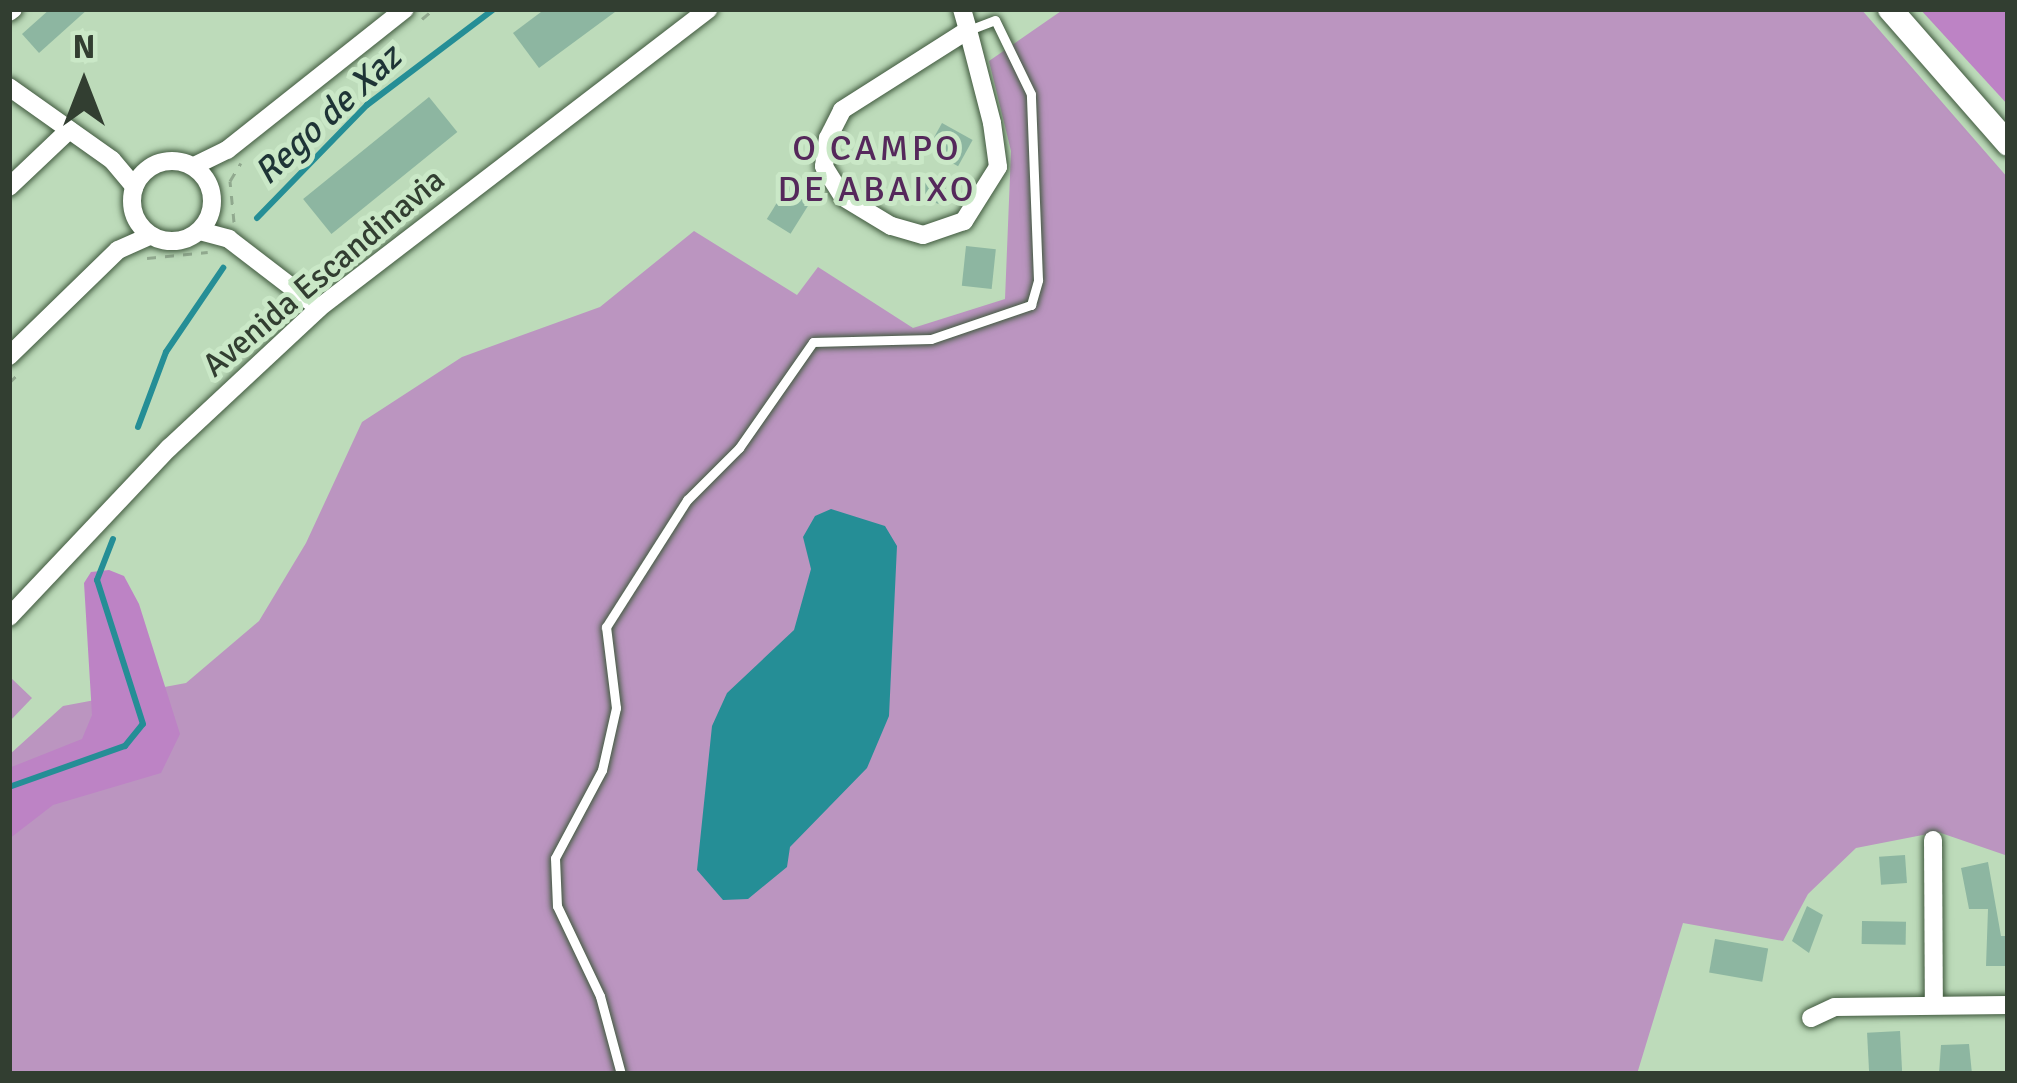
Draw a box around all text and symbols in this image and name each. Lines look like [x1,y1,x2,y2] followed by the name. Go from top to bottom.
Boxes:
[24,24,144,144] north arrow
[73,27,95,68] text: N
[246,36,410,194] water label: Rego de Xaz
[777,126,977,211] district label: O CAMPO DE ABAIXO
[195,160,453,386] street label: Avenida Escandinavia

